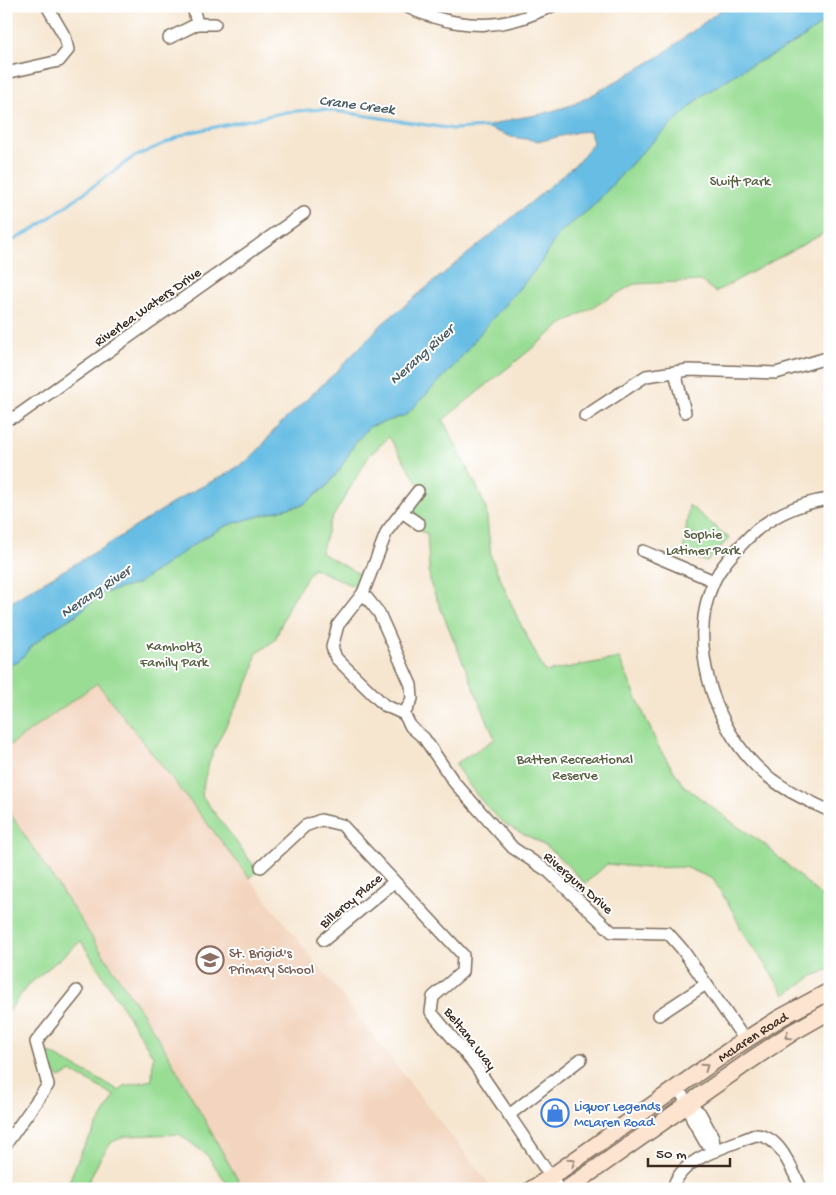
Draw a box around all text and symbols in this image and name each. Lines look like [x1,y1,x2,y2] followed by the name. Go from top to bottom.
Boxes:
[318,92,397,120] water label: Crane Creek
[710,174,772,191] park label: Swift Park
[92,264,206,351] street label: Riverlea Waters Drive
[386,320,461,389] water label: Nerang River
[666,527,742,560] park label: Sophie Latimer Park
[57,561,137,623] water label: Nerang River
[139,639,210,672] park label: Kamholtz Family Park
[516,752,633,785] park label: Batten Recreational Reserve
[539,849,616,919] street label: Rivergum Drive
[316,870,387,934] street label: Billeroy Place
[195,945,225,975] school or university icon: St. Brigid's Primary School
[228,946,314,979] place label: St. Brigid's Primary School
[439,1004,499,1075] street label: Beltana Way
[715,1009,793,1067] street label: McLaren Road
[784,1030,793,1039] one-way arrow
[699,1065,708,1073] one-way arrow
[540,1098,570,1128] shop icon: Liquor Legends McLaren Road
[574,1099,661,1132] place label: Liquor Legends McLaren Road
[648,1135,731,1167] scale bar
[656,1146,687,1164] text: 50 m
[567,1159,576,1168] one-way arrow

